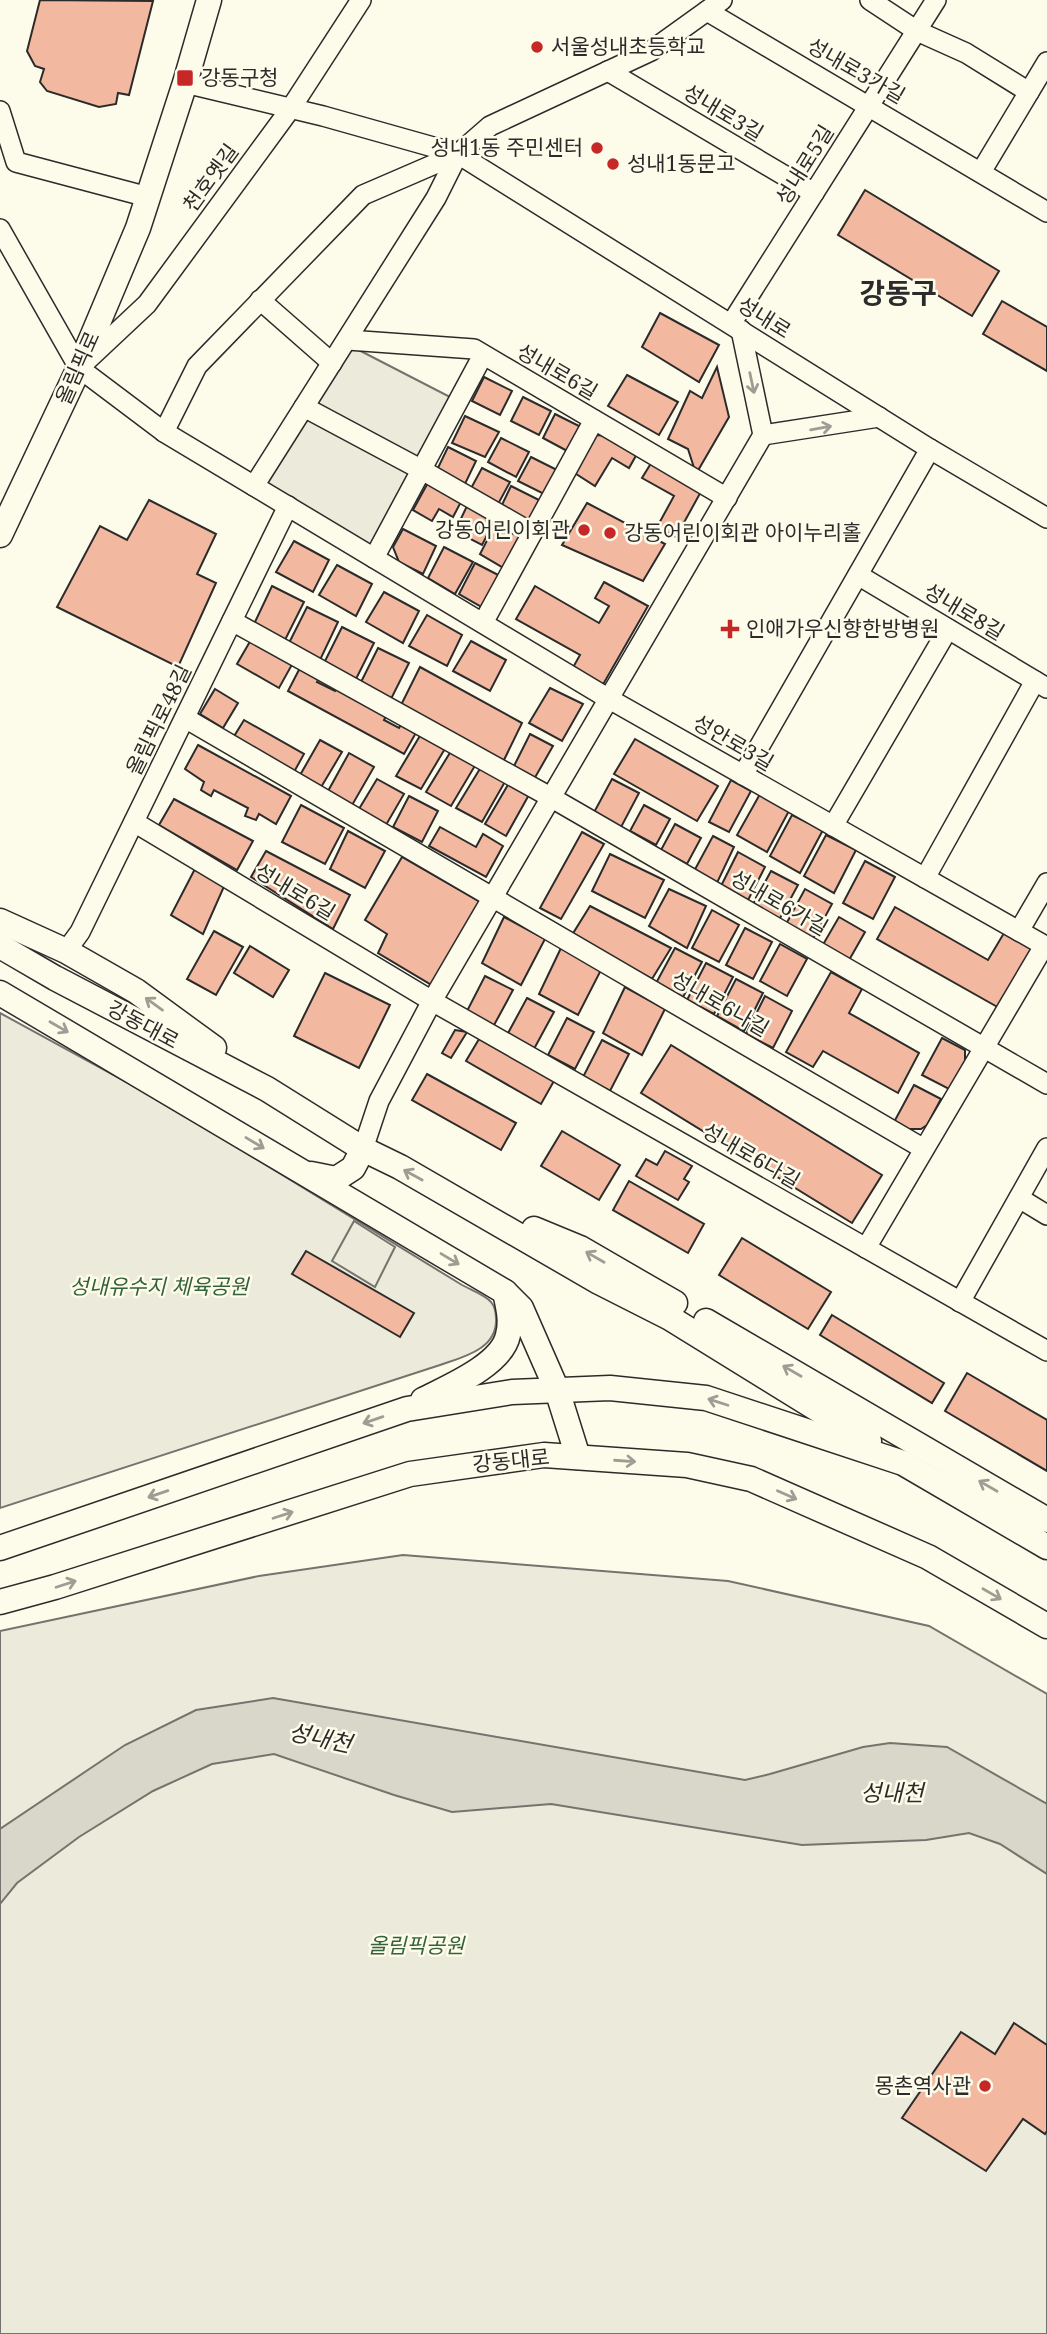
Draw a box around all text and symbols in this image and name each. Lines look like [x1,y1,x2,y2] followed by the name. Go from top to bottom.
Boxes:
[803,31,910,109] street label: 성내로3가길
[551,32,706,60] place label: 서울성내초등학교
[529,39,545,55] marker: 서울성내초등학교
[201,63,278,91] place label: 강동구청
[175,68,195,88] marker: 강동구청
[678,77,769,147] street label: 성내로3길
[769,119,840,210] street label: 성내로5길
[431,133,583,161] place label: 성내1동 주민센터
[176,138,244,217] street label: 천호옛길
[589,140,605,156] marker: 성내1동 주민센터
[627,149,735,177] place label: 성내1동문고
[605,156,621,172] marker: 성내1동문고
[859,273,937,311] district label: 강동구
[733,290,797,344] street label: 성내로
[49,327,106,409] street label: 올림픽로
[512,337,603,406] street label: 성내로6길
[745,371,759,394] one-way arrow
[809,420,832,434] one-way arrow
[435,515,570,543] place label: 강동어린이회관
[624,518,861,546] place label: 강동어린이회관 아이누리홀
[576,522,592,538] marker: 강동어린이회관
[602,525,618,541] marker: 강동어린이회관 아이누리홀
[919,576,1010,646] street label: 성내로8길
[746,614,939,642] place label: 인애가우신향한방병원
[720,619,740,639] marker: 인애가우신향한방병원
[119,659,197,780] street label: 올림픽로48길
[688,708,779,777] street label: 성안로3길
[250,856,341,926] street label: 성내로6길
[726,863,833,941] street label: 성내로6가길
[667,964,774,1042] street label: 성내로6나길
[103,994,184,1055] street label: 강동대로
[144,997,163,1012] one-way arrow
[49,1020,69,1034] one-way arrow
[698,1116,805,1194] street label: 성내로6다길
[245,1136,265,1150] one-way arrow
[403,1167,423,1181] one-way arrow
[585,1249,605,1263] one-way arrow
[440,1252,460,1266] one-way arrow
[69,1272,250,1300] park label: 성내유수지 체육공원
[782,1364,802,1378] one-way arrow
[707,1394,729,1407] one-way arrow
[363,1415,385,1428] one-way arrow
[471,1442,551,1478] street label: 강동대로
[613,1455,635,1468] one-way arrow
[978,1479,999,1492] one-way arrow
[147,1488,169,1501] one-way arrow
[776,1489,798,1502] one-way arrow
[271,1507,293,1520] one-way arrow
[54,1576,76,1589] one-way arrow
[981,1587,1001,1601] one-way arrow
[286,1715,357,1760] water label: 성내천
[860,1776,927,1808] water label: 성내천
[368,1931,466,1959] park label: 올림픽공원
[874,2071,971,2099] place label: 몽촌역사관
[977,2078,993,2094] marker: 몽촌역사관

